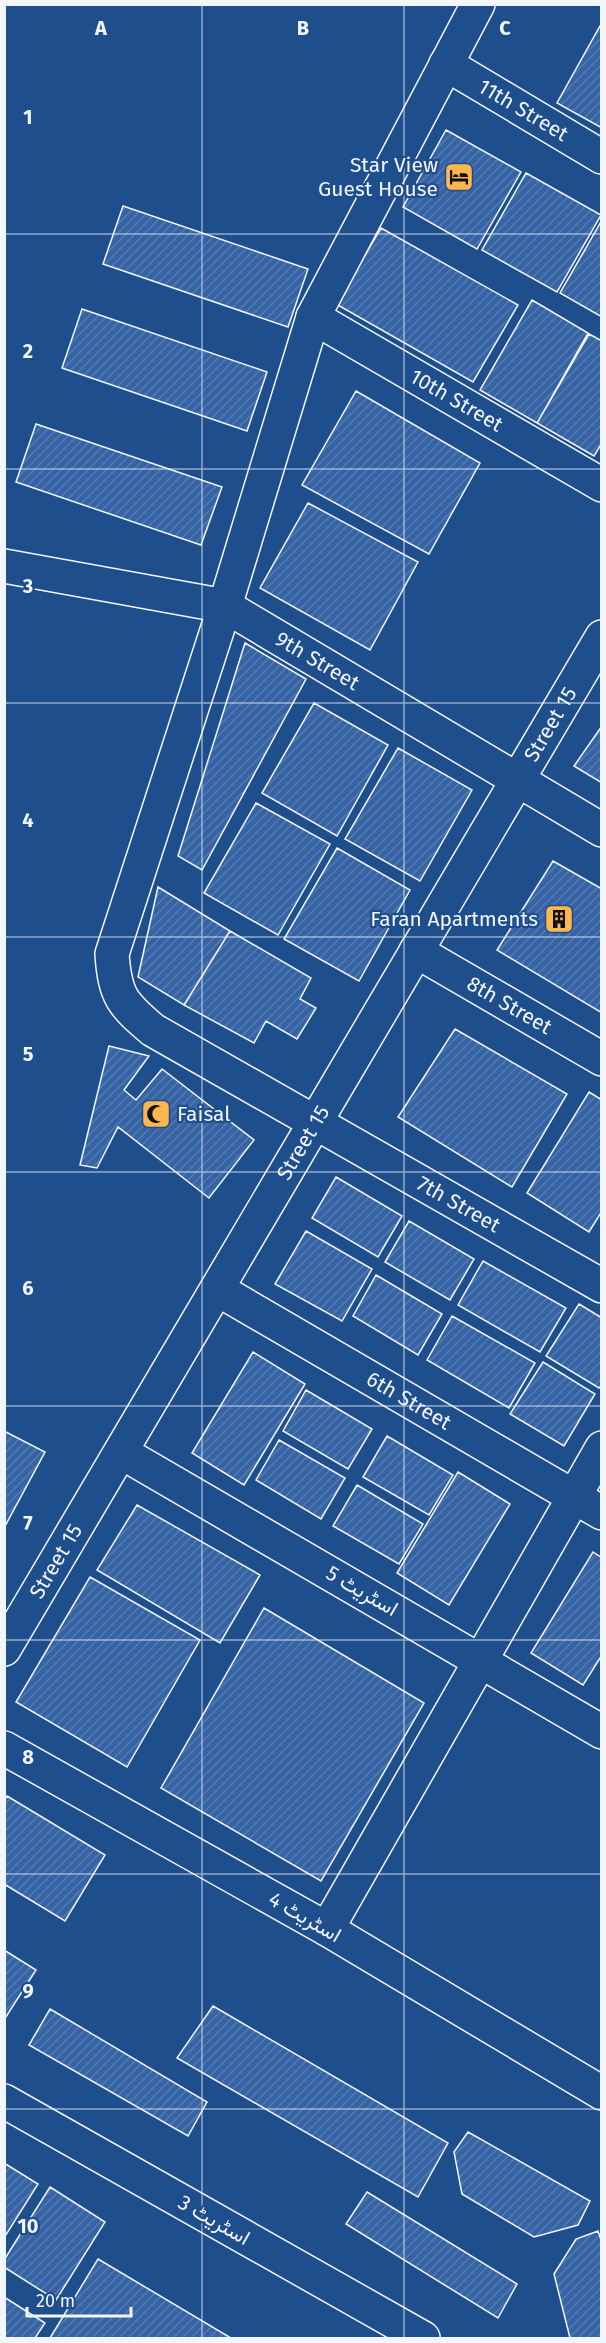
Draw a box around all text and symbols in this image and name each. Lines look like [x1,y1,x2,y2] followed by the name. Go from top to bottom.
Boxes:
[94,16,108,40] text: A
[297,16,309,40] text: B
[499,16,511,40] text: C
[474,73,573,147] street label: 11th Street
[23,105,33,129] text: 1
[318,152,438,202] place label: Star View Guest House
[443,161,475,193] hotel icon: Star View Guest House
[23,339,33,363] text: 2
[405,363,508,438] street label: 10th Street
[22,574,33,598] text: 3
[270,626,365,696] street label: 9th Street
[518,682,582,766] street label: Street 15
[22,808,34,832] text: 4
[543,903,575,935] building icon: Faran Apartments
[370,906,538,932] place label: Faran Apartments
[462,970,557,1040] street label: 8th Street
[23,1042,34,1066] text: 5
[140,1098,172,1130] mosque icon: Faisal
[177,1101,230,1127] place label: Faisal
[271,1101,335,1185] street label: Street 15
[412,1170,505,1239] street label: 7th Street
[22,1276,34,1300] text: 6
[362,1366,456,1436] street label: 6th Street
[23,1511,33,1535] text: 7
[24,1519,88,1603] street label: Street 15
[321,1560,403,1622] street label: اسٹریٹ 5
[22,1745,34,1769] text: 8
[264,1886,346,1948] street label: اسٹریٹ 4
[22,1979,34,2003] text: 9
[173,2189,255,2251] street label: اسٹریٹ 3
[18,2214,38,2238] text: 10
[27,2280,130,2318] scale bar
[36,2290,75,2312] text: 20 m

